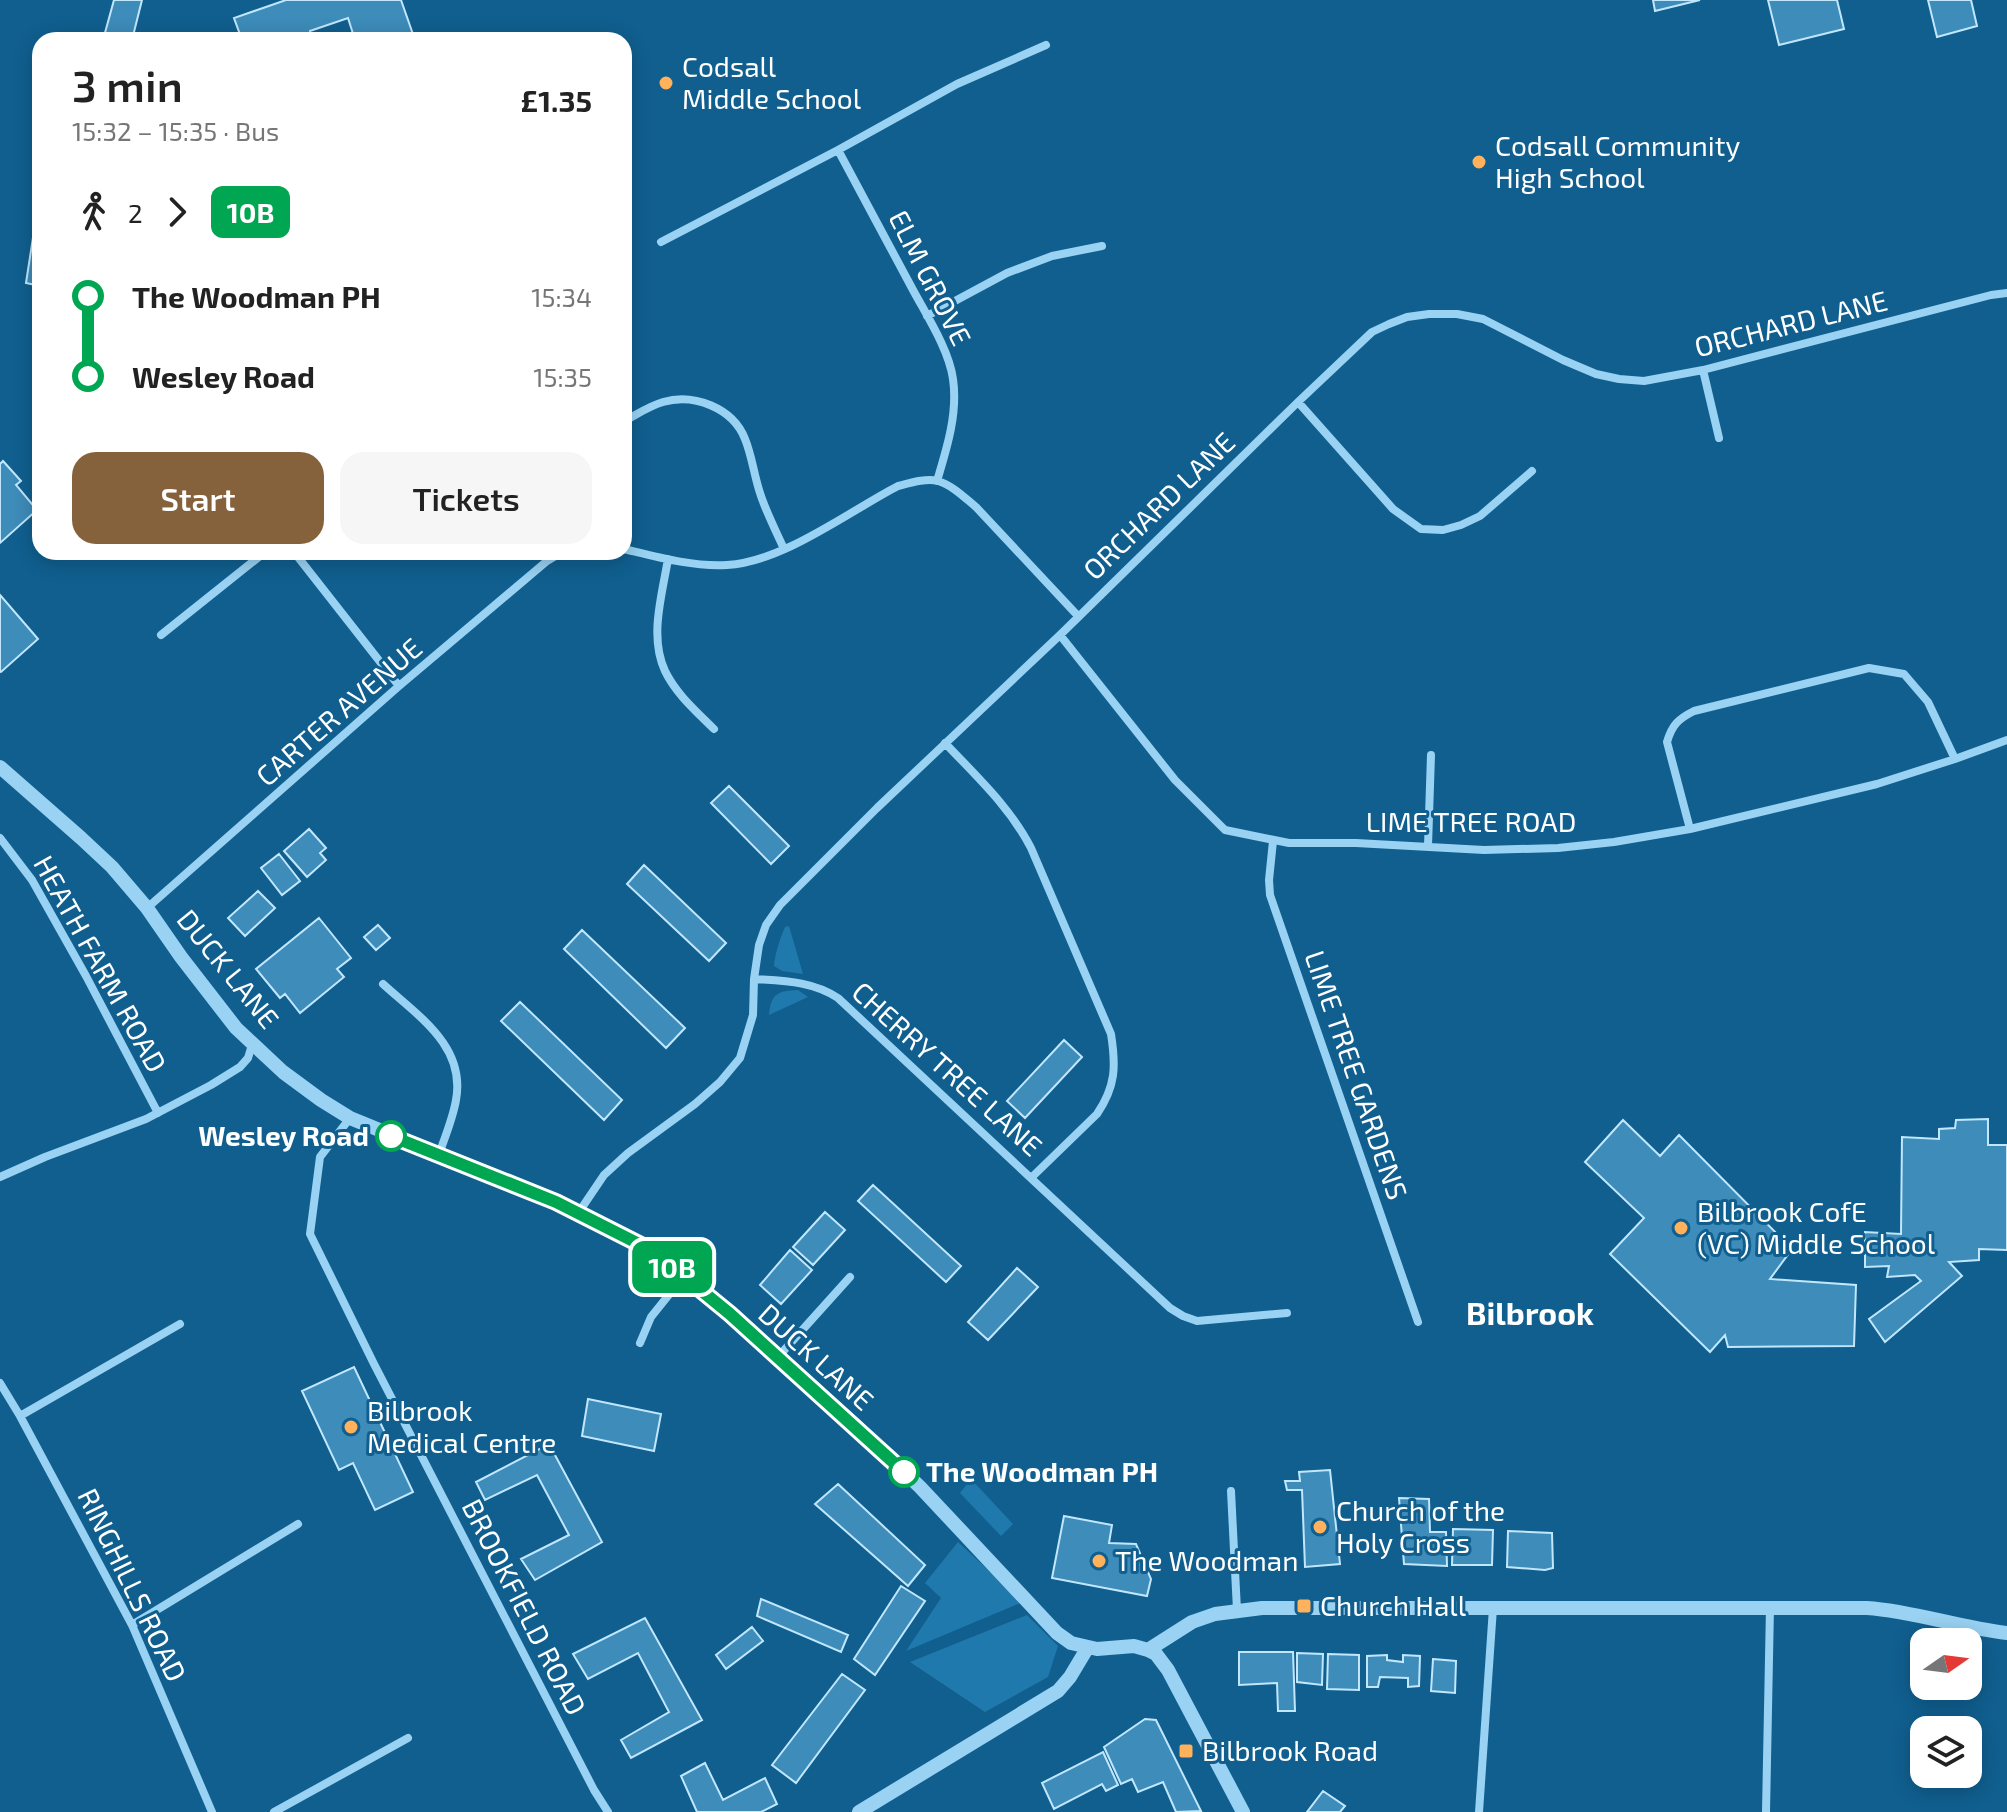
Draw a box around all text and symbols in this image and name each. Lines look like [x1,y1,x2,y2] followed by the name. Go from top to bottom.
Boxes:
[682,49,862,115] place label: Codsall Middle School
[72,58,183,111] text: 3 min
[657,74,675,92] marker: Codsall Middle School
[521,82,592,118] text: £1.35
[72,115,279,146] text: 15:32 – 15:35 · Bus
[1495,128,1740,194] place label: Codsall Community High School
[1470,153,1488,171] marker: Codsall Community High School
[72,190,116,234] icon: walk
[155,190,199,234] icon: forward
[227,195,274,229] text: 10B
[128,197,143,228] text: 2
[882,204,979,351] street label: ELM GROVE
[132,278,381,314] text: The Woodman PH
[531,281,592,312] text: 15:34
[1691,283,1891,363] street label: ORCHARD LANE
[132,358,315,394] text: Wesley Road
[533,361,592,392] text: 15:35
[1075,424,1241,586] street label: ORCHARD LANE
[72,452,324,544] button: Start
[340,452,592,544] button: Tickets
[249,630,428,792] street label: CARTER AVENUE
[1366,804,1576,838] street label: LIME TREE ROAD
[27,849,175,1078] street label: HEATH FARM ROAD
[171,902,287,1035] street label: DUCK LANE
[1298,946,1415,1203] street label: LIME TREE GARDENS
[846,974,1050,1162] street label: CHERRY TREE LANE
[198,1118,369,1152] place label: Wesley Road
[376,1121,406,1151] marker: Wesley Road
[1697,1194,1936,1260] place label: Bilbrook CofE (VC) Middle School
[1672,1219,1690,1237] marker: Bilbrook CofE (VC) Middle School
[626,1241,718,1293] line badge: 10B
[648,1250,696,1284] text: 10B
[1466,1293,1594,1331] district label: Bilbrook
[752,1296,881,1417] street label: DUCK LANE
[367,1393,556,1459] place label: Bilbrook Medical Centre
[342,1418,360,1436] marker: Bilbrook Medical Centre
[926,1454,1158,1488] place label: The Woodman PH
[889,1457,919,1487] marker: The Woodman PH
[71,1482,194,1687] street label: RINGHILLS ROAD
[456,1493,594,1720] street label: BROOKFIELD ROAD
[1336,1493,1505,1559] place label: Church of the Holy Cross
[1311,1518,1329,1536] marker: Church of the Holy Cross
[1115,1543,1299,1577] place label: The Woodman
[1090,1552,1108,1570] marker: The Woodman
[1320,1588,1467,1622] place label: Church Hall
[1295,1597,1313,1615] marker: Church Hall
[1910,1628,1982,1700] north arrow
[1910,1628,1982,1788] map controls
[1910,1716,1982,1788] button: layers
[1202,1733,1378,1767] place label: Bilbrook Road
[1177,1742,1195,1760] marker: Bilbrook Road

